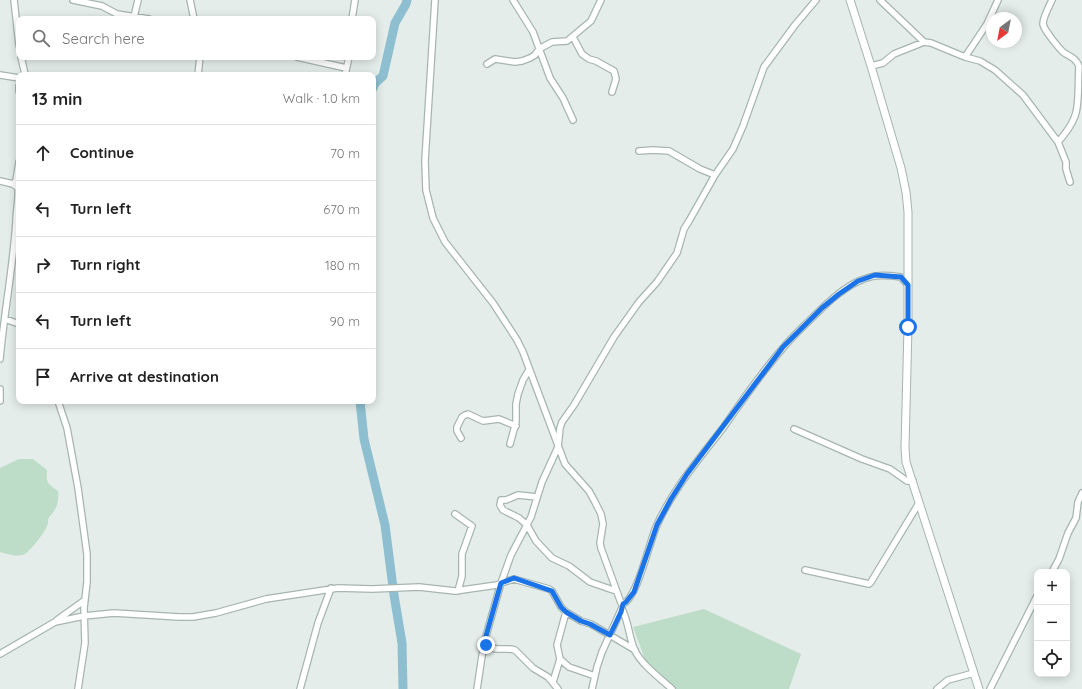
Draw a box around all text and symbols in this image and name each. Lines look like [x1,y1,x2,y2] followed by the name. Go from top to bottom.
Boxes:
[986,12,1022,48] north arrow
[16,16,376,60] search box
[30,27,52,49] icon: search
[62,29,145,48] text: Search here
[32,88,82,109] text: 13 min
[283,90,360,106] text: Walk · 1.0 km
[32,142,54,164] icon: ahead
[70,143,134,162] text: Continue
[330,145,360,161] text: 70 m
[32,198,54,220] icon: left
[70,199,132,218] text: Turn left
[323,201,360,217] text: 670 m
[32,254,54,276] icon: right
[70,255,141,274] text: Turn right
[325,257,360,273] text: 180 m
[32,310,54,332] icon: left
[70,311,132,330] text: Turn left
[330,313,360,329] text: 90 m
[899,318,917,336] route start
[32,366,54,388] icon: arrive
[70,367,219,386] text: Arrive at destination
[1034,569,1070,677] map controls
[1034,569,1070,605] button: +
[1034,605,1070,641] button: −
[477,636,495,654] route end
[1034,641,1070,677] button: locate

